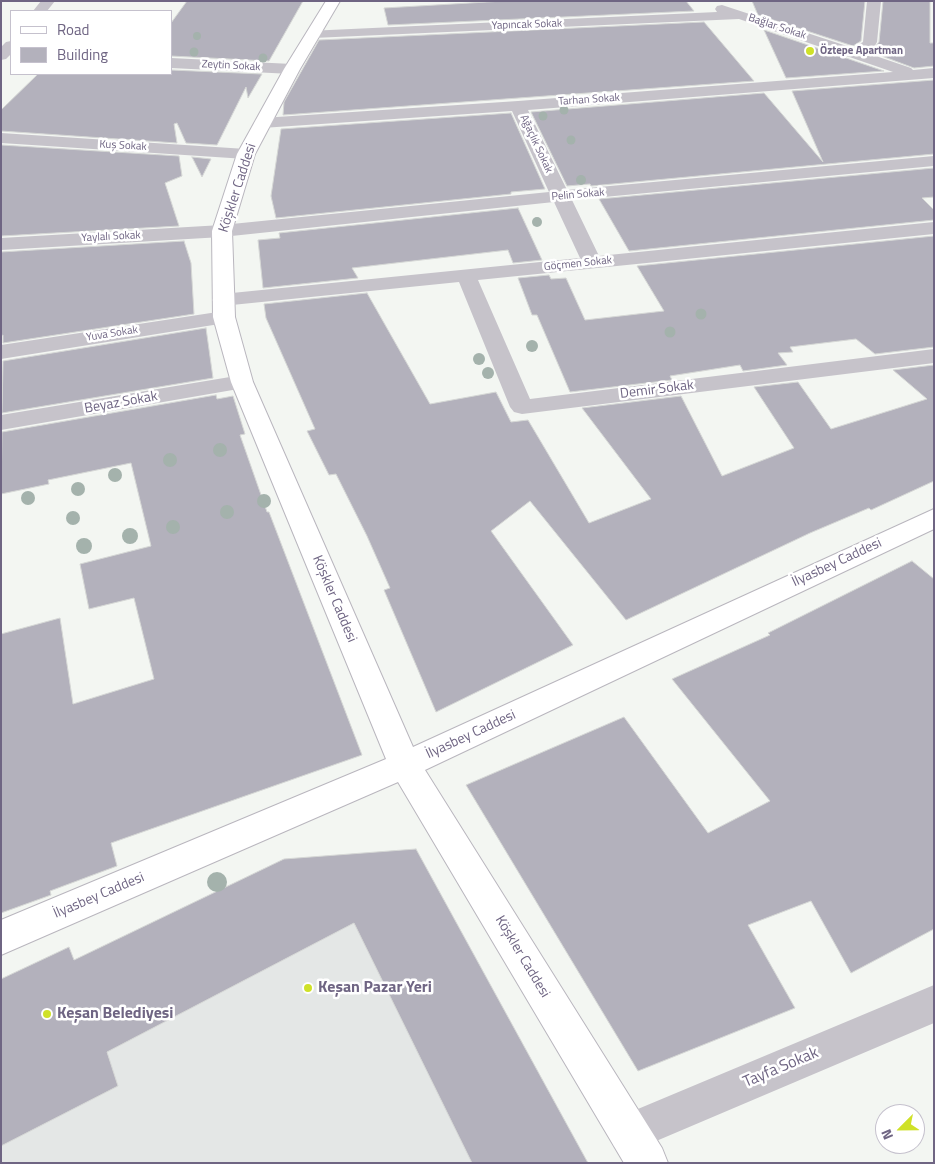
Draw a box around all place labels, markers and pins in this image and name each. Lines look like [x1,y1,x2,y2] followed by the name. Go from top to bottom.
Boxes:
[820,44,903,58] place label: Öztepe Apartman
[804,45,816,57] marker: Öztepe Apartman
[318,978,432,998] place label: Keşan Pazar Yeri
[302,982,314,994] marker: Keşan Pazar Yeri
[57,1004,173,1024] place label: Keşan Belediyesi
[41,1008,53,1020] marker: Keşan Belediyesi

